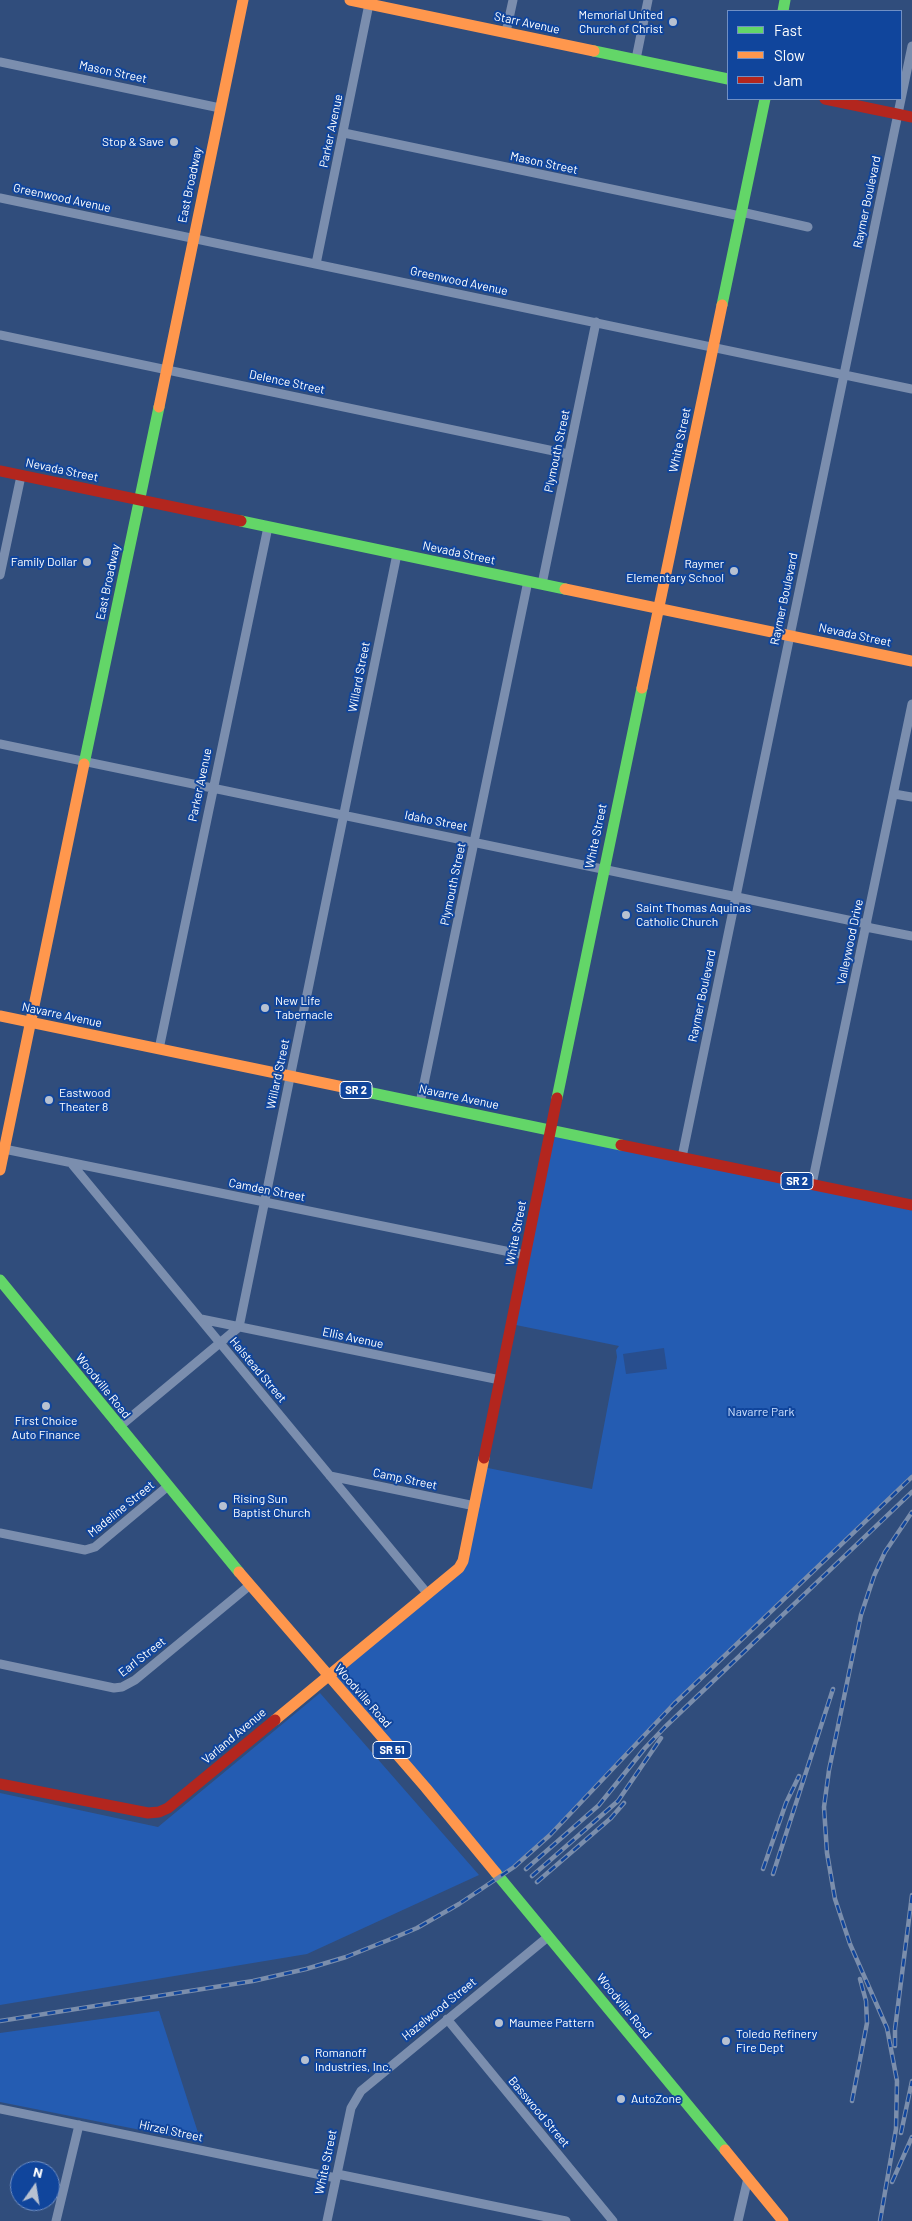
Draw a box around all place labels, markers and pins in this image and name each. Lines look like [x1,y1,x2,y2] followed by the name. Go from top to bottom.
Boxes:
[578,8,663,36] place label: Memorial United Church of Christ
[667,16,679,28] marker: Memorial United Church of Christ
[102,135,164,149] place label: Stop & Save
[168,136,180,148] marker: Stop & Save
[11,555,77,569] place label: Family Dollar
[81,556,93,568] marker: Family Dollar
[626,557,724,585] place label: Raymer Elementary School
[728,565,740,577] marker: Raymer Elementary School
[636,901,751,929] place label: Saint Thomas Aquinas Catholic Church
[620,909,632,921] marker: Saint Thomas Aquinas Catholic Church
[275,994,333,1022] place label: New Life Tabernacle
[259,1002,271,1014] marker: New Life Tabernacle
[59,1086,111,1114] place label: Eastwood Theater 8
[43,1094,55,1106] marker: Eastwood Theater 8
[40,1400,52,1412] marker: First Choice Auto Finance
[12,1414,80,1442] place label: First Choice Auto Finance
[233,1492,310,1520] place label: Rising Sun Baptist Church
[217,1500,229,1512] marker: Rising Sun Baptist Church
[509,2016,594,2030] place label: Maumee Pattern
[493,2017,505,2029] marker: Maumee Pattern
[736,2027,817,2055] place label: Toledo Refinery Fire Dept
[720,2035,732,2047] marker: Toledo Refinery Fire Dept
[315,2046,391,2074] place label: Romanoff Industries, Inc.
[299,2054,311,2066] marker: Romanoff Industries, Inc.
[631,2092,681,2106] place label: AutoZone
[615,2093,627,2105] marker: AutoZone

